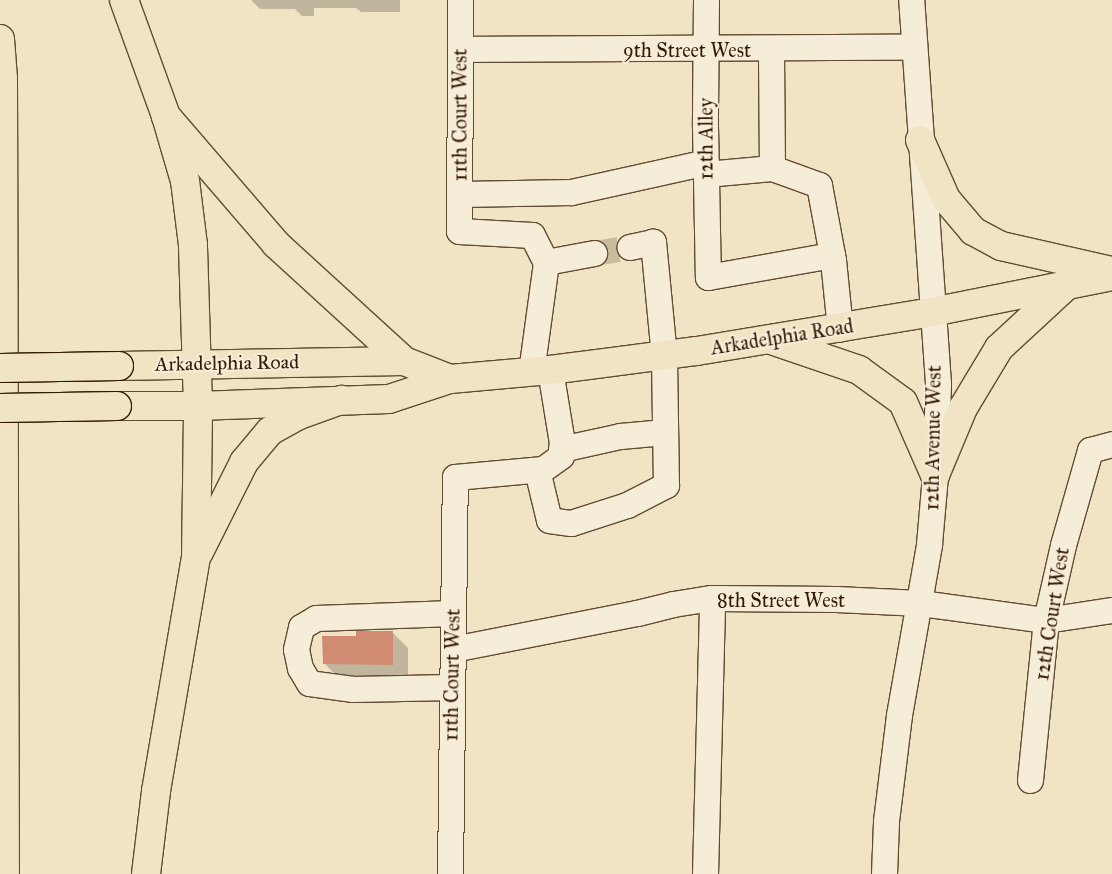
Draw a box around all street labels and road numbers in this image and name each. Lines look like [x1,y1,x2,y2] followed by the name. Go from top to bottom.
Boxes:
[623,38,751,62] street label: 9th Street West
[448,49,472,181] street label: 11th Court West
[694,98,718,180] street label: 12th Alley
[709,314,855,360] street label: Arkadelphia Road
[155,350,299,376] street label: Arkadelphia Road
[920,365,946,511] street label: 12th Avenue West
[1030,546,1074,682] street label: 12th Court West
[717,588,845,612] street label: 8th Street West
[439,609,465,741] street label: 11th Court West

